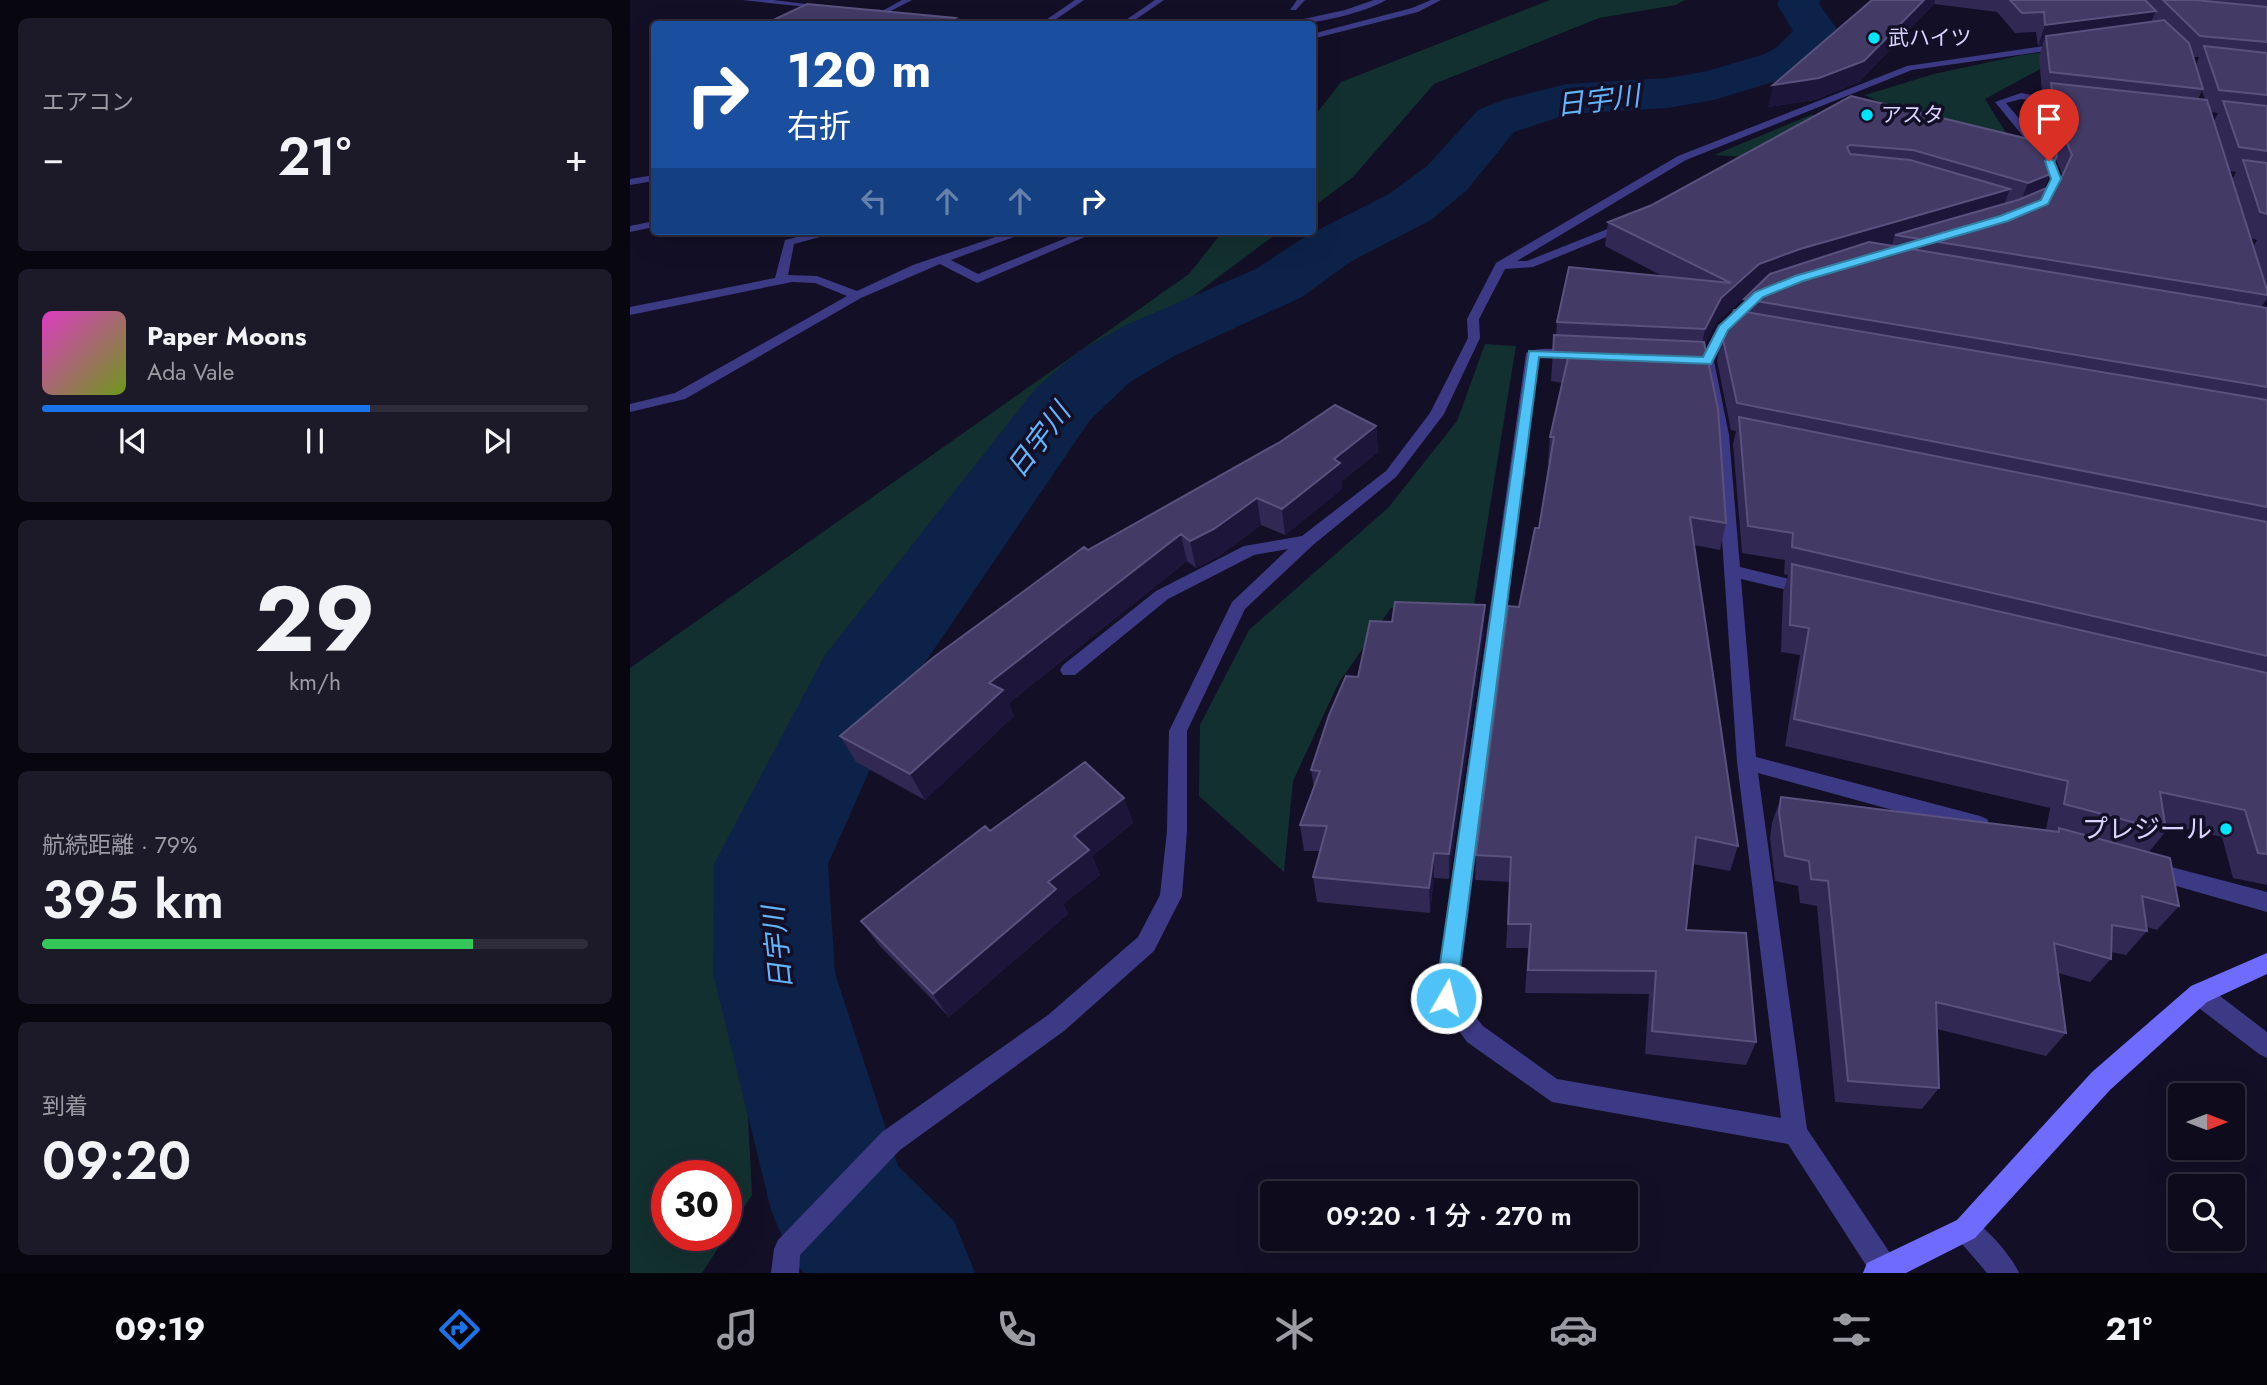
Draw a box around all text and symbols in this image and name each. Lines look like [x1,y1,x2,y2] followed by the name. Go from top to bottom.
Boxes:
[1888,23,1972,53] place label: 武ハイツ
[1866,30,1882,46] marker: 武ハイツ
[787,35,931,105] text: 120 m
[672,49,763,140] icon: right
[1554,75,1645,126] water label: 日宇川
[42,85,134,119] text: エアコン
[2019,89,2079,161] pin
[1881,100,1944,130] place label: アスタ
[2030,100,2068,138] icon: arrive
[787,103,851,149] text: 右折
[1859,107,1875,123] marker: アスタ
[278,119,351,195] text: 21°
[42,130,64,185] text: −
[565,130,588,185] text: +
[855,182,893,220] icon: left
[928,182,966,220] icon: ahead
[1001,182,1039,220] icon: ahead
[1074,182,1112,220] icon: right
[147,317,307,355] text: Paper Moons
[147,355,234,389] text: Ada Vale
[997,392,1082,486] water label: 日宇川
[114,422,152,460] icon: previous
[296,422,334,460] icon: pause
[478,422,516,460] icon: next
[255,554,375,685] text: 29
[289,665,341,699] text: km/h
[2082,810,2212,848] place label: プレジール
[2218,821,2234,837] marker: プレジール
[42,828,197,862] text: 航続距離 · 79%
[42,862,224,938] text: 395 km
[752,901,802,992] water label: 日宇川
[1409,961,1483,1035] position arrow
[2168,1083,2245,1160] north arrow
[2168,1083,2245,1251] map controls
[42,1089,88,1123] text: 到着
[42,1123,191,1199] text: 09:20
[651,1160,742,1251] speed limit sign: 30
[2168,1174,2245,1251] button: search
[1326,1197,1572,1235] text: 09:20 · 1 分 · 270 m
[435,1305,484,1354] icon: directions
[713,1305,762,1354] icon: music
[992,1305,1041,1354] icon: phone
[1270,1305,1319,1354] icon: climate
[1549,1305,1598,1354] icon: car
[1827,1305,1876,1354] icon: filters
[115,1306,205,1352] text: 09:19
[2105,1306,2152,1352] text: 21°

